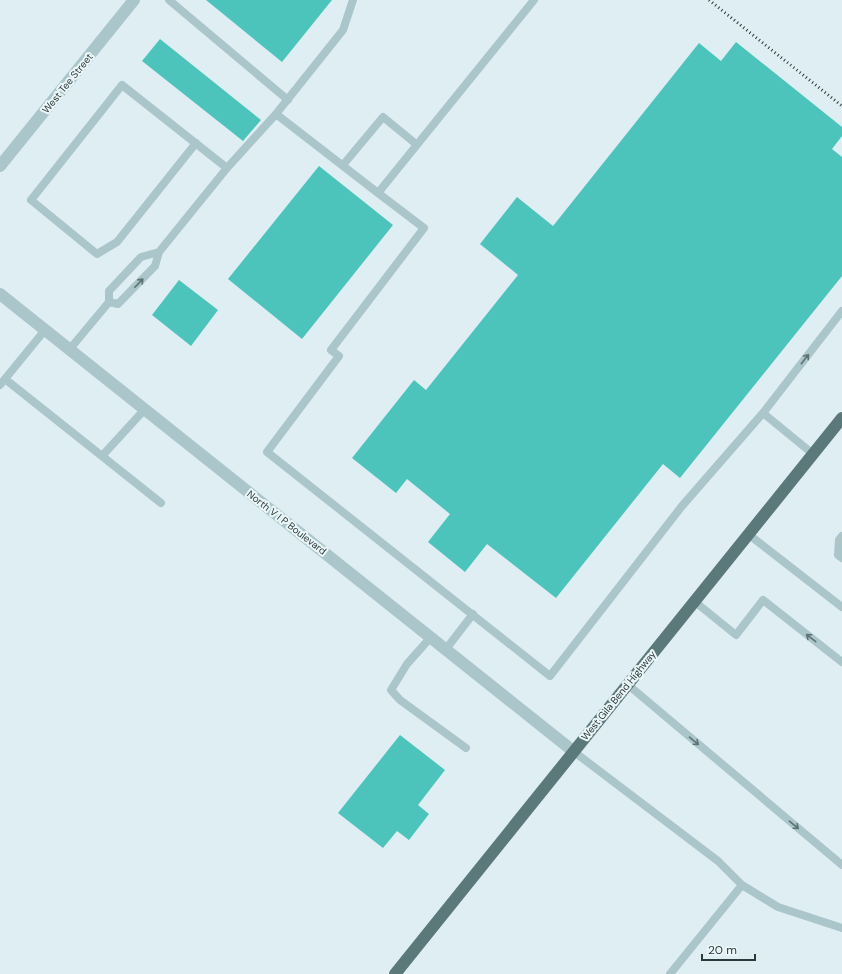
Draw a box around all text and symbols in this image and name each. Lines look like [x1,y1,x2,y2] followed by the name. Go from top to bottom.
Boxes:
[39,51,96,116] street label: West Tee Street
[134,278,144,288] one-way arrow
[801,354,809,365] one-way arrow
[244,487,329,557] street label: North V I P Boulevard
[806,634,817,642] one-way arrow
[578,647,659,743] street label: West Gila Bend Highway
[689,737,700,746] one-way arrow
[789,820,799,829] one-way arrow
[702,936,755,962] scale bar
[708,942,737,958] text: 20 m

